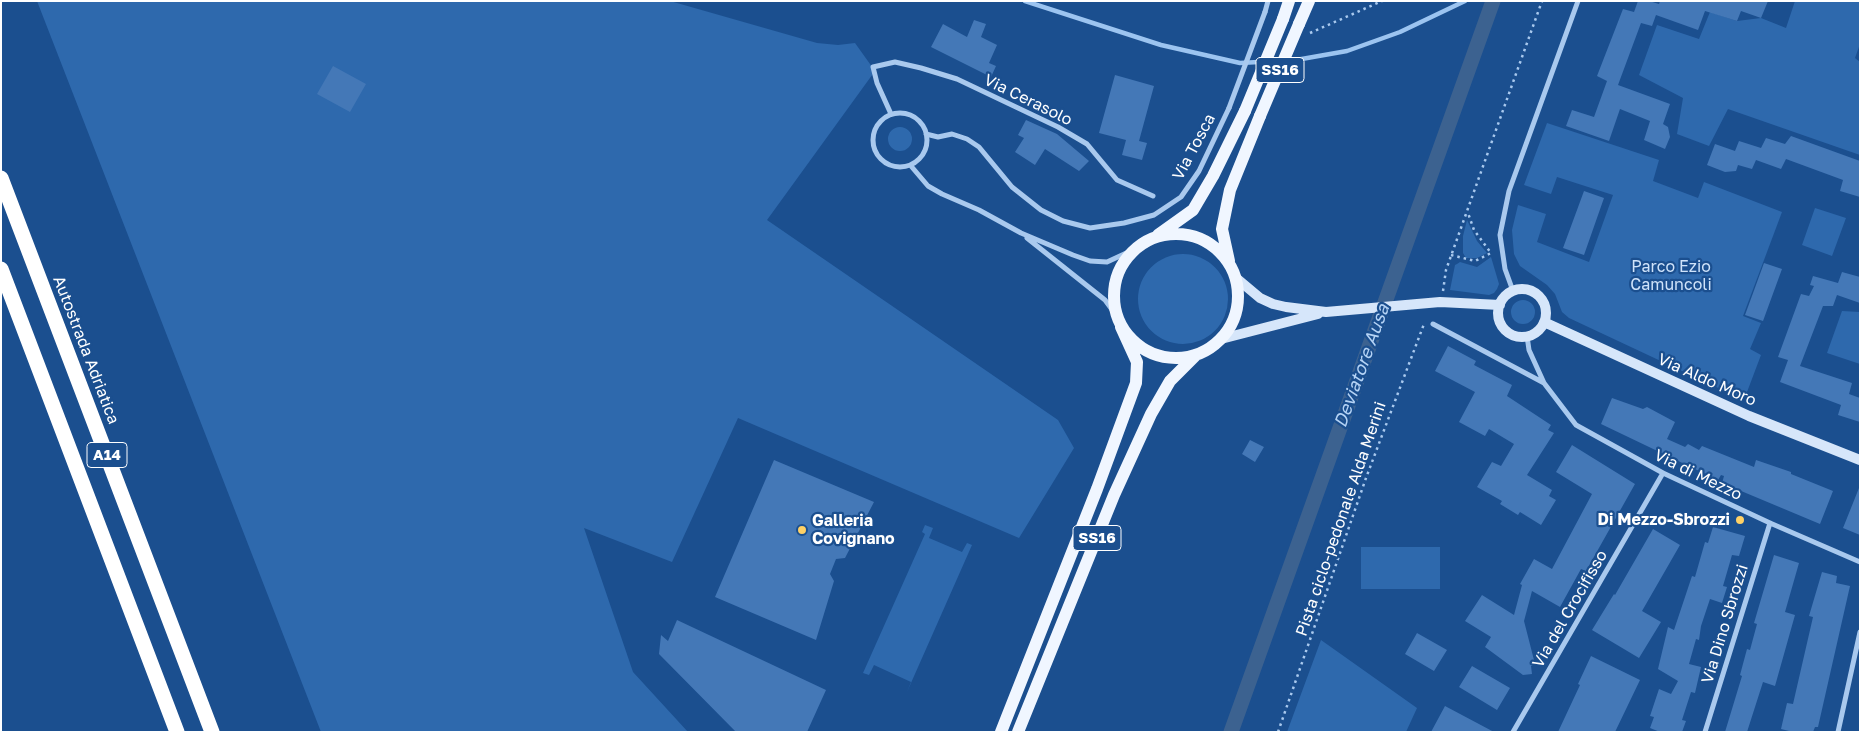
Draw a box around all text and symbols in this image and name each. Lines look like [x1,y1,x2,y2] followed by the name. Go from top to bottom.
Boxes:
[1256,58,1304,82] road number: SS16
[981,70,1075,130] street label: Via Cerasolo
[1169,111,1219,183] street label: Via Tosca
[1630,257,1712,295] park label: Parco Ezio Camuncoli
[49,273,123,427] street label: Autostrada Adriatica
[1330,301,1394,431] water label: Deviatore Ausa
[1655,350,1759,410] street label: Via Aldo Moro
[1292,399,1390,639] street label: Pista ciclo-pedonale Alda Merini
[87,442,127,468] road number: A14
[1651,445,1745,505] street label: Via di Mezzo
[1598,510,1730,530] place label: Di Mezzo-Sbrozzi
[812,511,895,549] place label: Galleria Covignano
[1734,514,1746,526] marker: Di Mezzo-Sbrozzi
[796,524,808,536] marker: Galleria Covignano
[1073,526,1121,550] road number: SS16
[1529,547,1611,671] street label: Via del Crocifisso
[1698,562,1752,686] street label: Via Dino Sbrozzi

